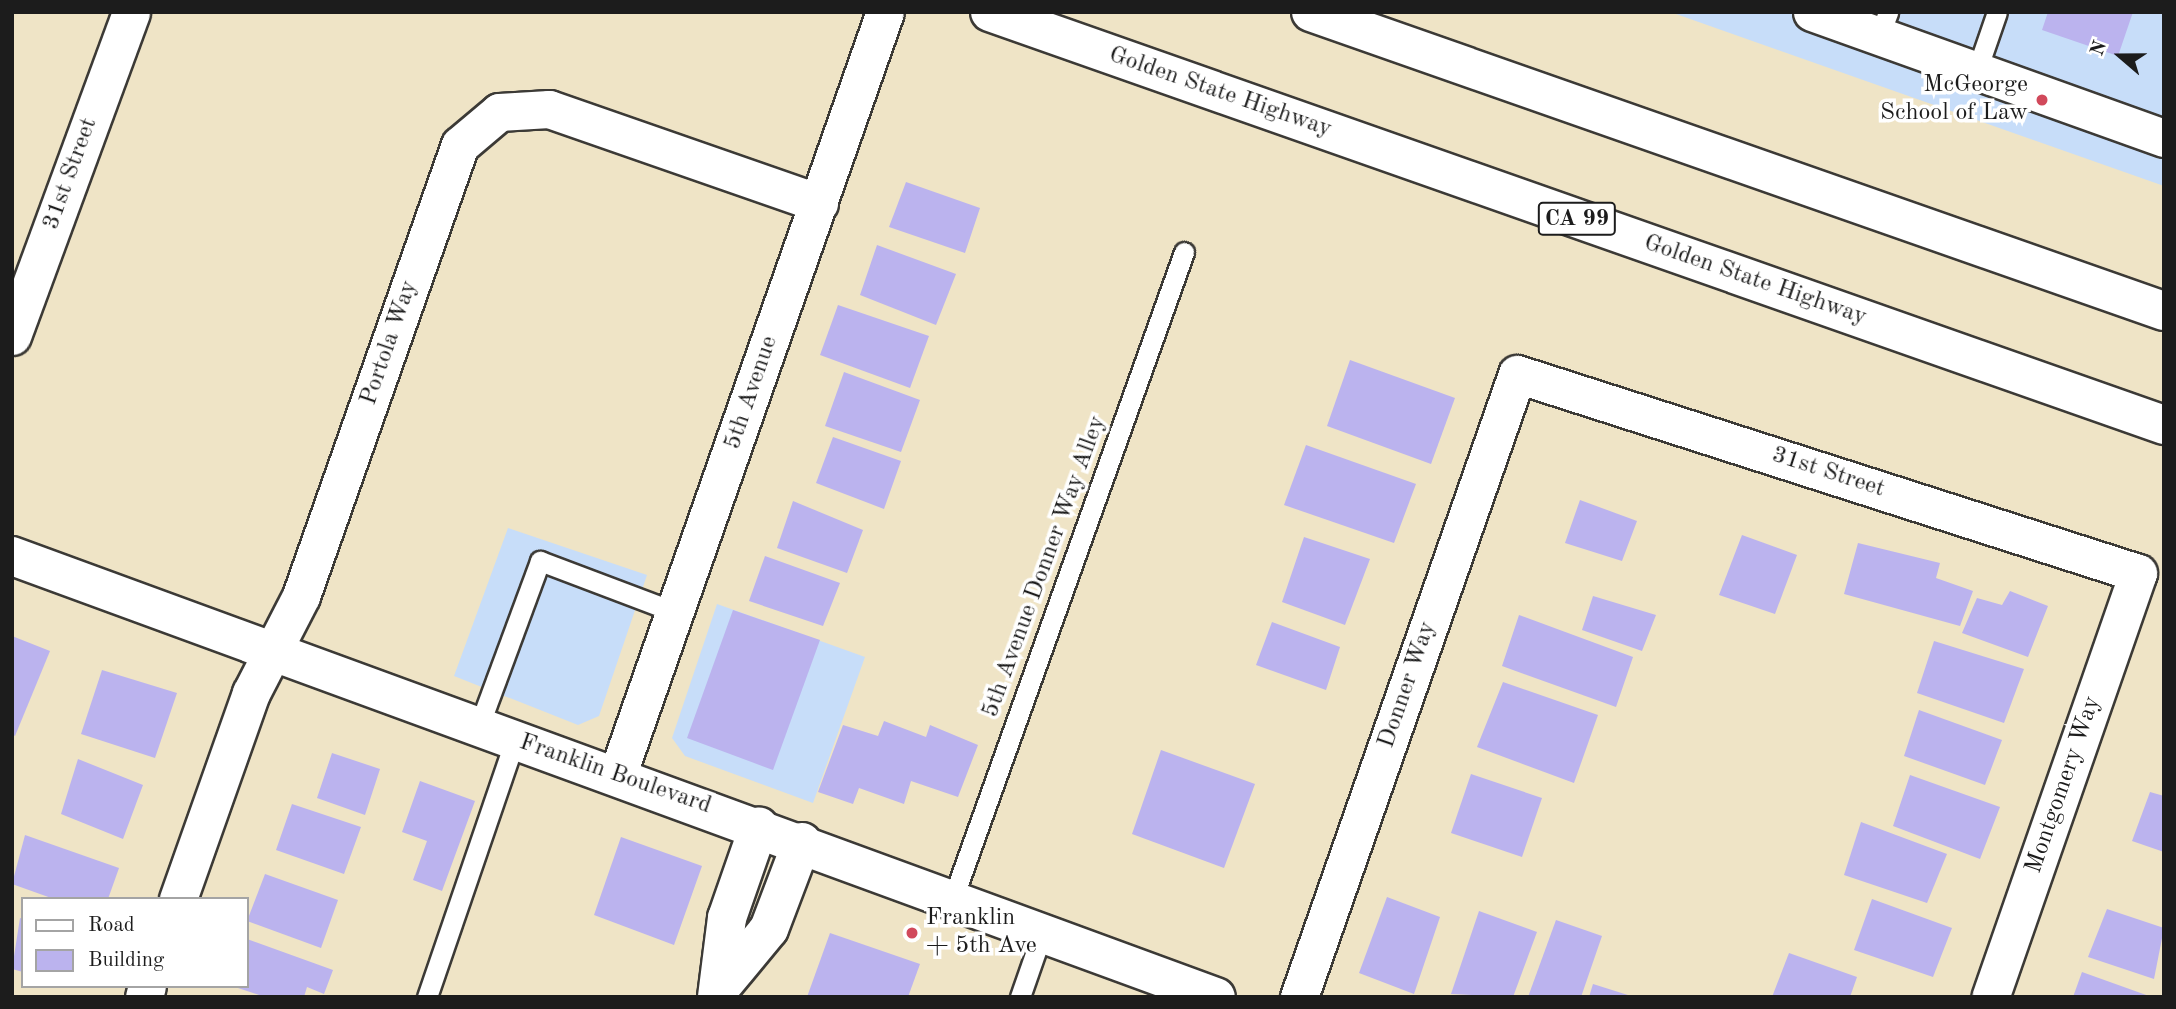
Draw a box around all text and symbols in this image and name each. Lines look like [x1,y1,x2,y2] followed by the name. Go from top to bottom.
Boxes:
[2085,21,2155,91] north arrow
[2088,39,2111,59] text: N
[1105,41,1335,145] street label: Golden State Highway
[1880,72,2028,128] place label: McGeorge School of Law
[2034,92,2050,108] marker: McGeorge School of Law
[37,114,105,234] street label: 31st Street
[1537,200,1617,238] road number: CA 99
[1640,229,1870,333] street label: Golden State Highway
[355,277,425,409] street label: Portola Way
[719,332,785,454] street label: 5th Avenue
[977,412,1113,722] street label: 5th Avenue Donner Way Alley
[1768,441,1888,505] street label: 31st Street
[1373,618,1443,752] street label: Donner Way
[2020,693,2108,877] street label: Montgomery Way
[515,729,715,821] street label: Franklin Boulevard
[21,897,248,988] legend
[926,905,1037,961] place label: Franklin + 5th Ave
[88,915,135,936] text: Road
[904,925,920,941] marker: Franklin + 5th Ave
[88,950,164,971] text: Building

